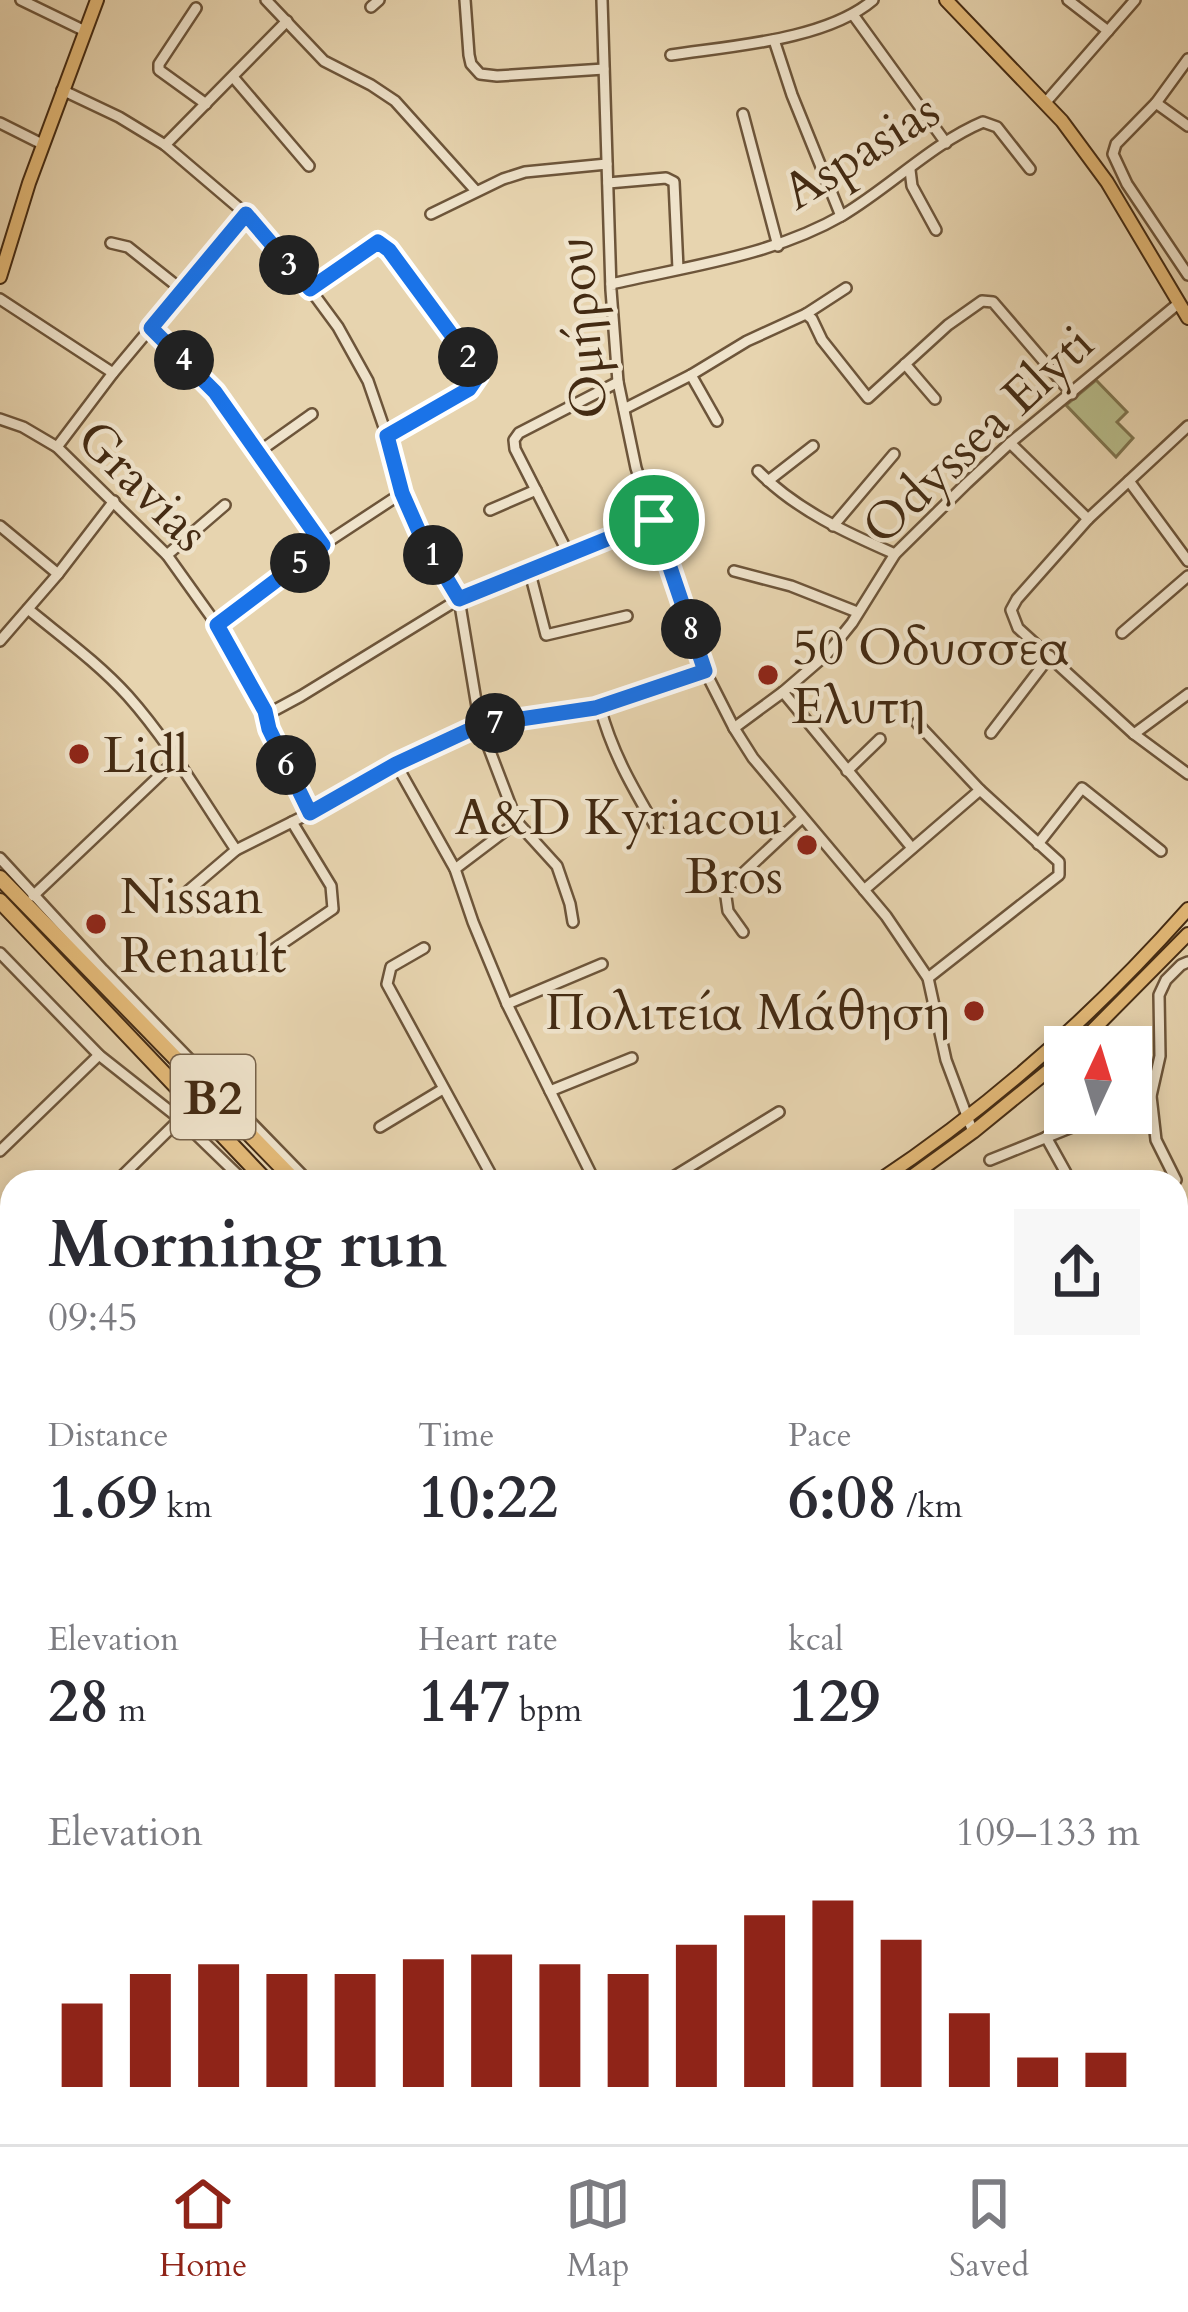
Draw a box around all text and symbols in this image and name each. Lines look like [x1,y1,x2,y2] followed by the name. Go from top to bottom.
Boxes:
[769,76,953,227] street label: Aspasias
[540,234,626,421] street label: Ομήρου
[259,235,319,295] pin: 3
[281,242,297,287] text: 3
[847,310,1109,561] street label: Odyssea Elyti
[438,327,498,387] pin: 2
[154,330,214,390] pin: 4
[460,334,476,379] text: 2
[176,337,192,382] text: 4
[61,405,224,568] street label: Gravias
[603,469,705,571] pin
[621,487,687,553] icon: arrive
[403,525,463,585] pin: 1
[425,532,441,577] text: 1
[270,533,330,593] pin: 5
[292,540,308,585] text: 5
[661,599,721,659] pin: 8
[683,606,699,651] text: 8
[792,613,1069,742] place label: 50 Οδυσσεα Ελυτη
[755,662,781,688] marker: 50 Οδυσσεα Ελυτη
[465,693,525,753] pin: 7
[487,700,503,745] text: 7
[103,721,188,791] place label: Lidl
[256,735,316,795] pin: 6
[66,741,92,767] marker: Lidl
[278,742,294,787] text: 6
[455,783,783,912] place label: A&D Kyriacou Bros
[794,832,820,858] marker: A&D Kyriacou Bros
[120,862,287,991] place label: Nissan Renault
[83,911,109,937] marker: Nissan Renault
[545,978,950,1048] place label: Πολιτεία Μάθηση
[961,998,987,1024] marker: Πολιτεία Μάθηση
[1044,1026,1152,1134] north arrow
[1044,1026,1152,1134] map controls
[171,1055,255,1139] road number: B2
[48,1201,447,1290] text: Morning run
[1014,1209,1140,1335] button: share
[48,1291,138,1344] text: 09:45
[48,1413,169,1458] text: Distance
[418,1413,494,1458] text: Time
[788,1413,852,1458] text: Pace
[48,1458,158,1539] text: 1.69
[418,1458,558,1539] text: 10:22
[788,1458,898,1539] text: 6:08
[158,1484,212,1529] text: km
[898,1484,963,1529] text: /km
[48,1617,179,1662] text: Elevation
[418,1617,558,1662] text: Heart rate
[788,1617,843,1662] text: kcal
[48,1662,109,1743] text: 28
[418,1662,510,1743] text: 147
[788,1662,880,1743] text: 129
[109,1688,146,1733] text: m
[510,1688,582,1733] text: bpm
[48,1806,203,1859] text: Elevation
[955,1806,1140,1859] text: 109–133 m
[159,2171,247,2288] tab: Home
[565,2171,631,2288] tab: Map
[949,2171,1029,2288] tab: Saved

